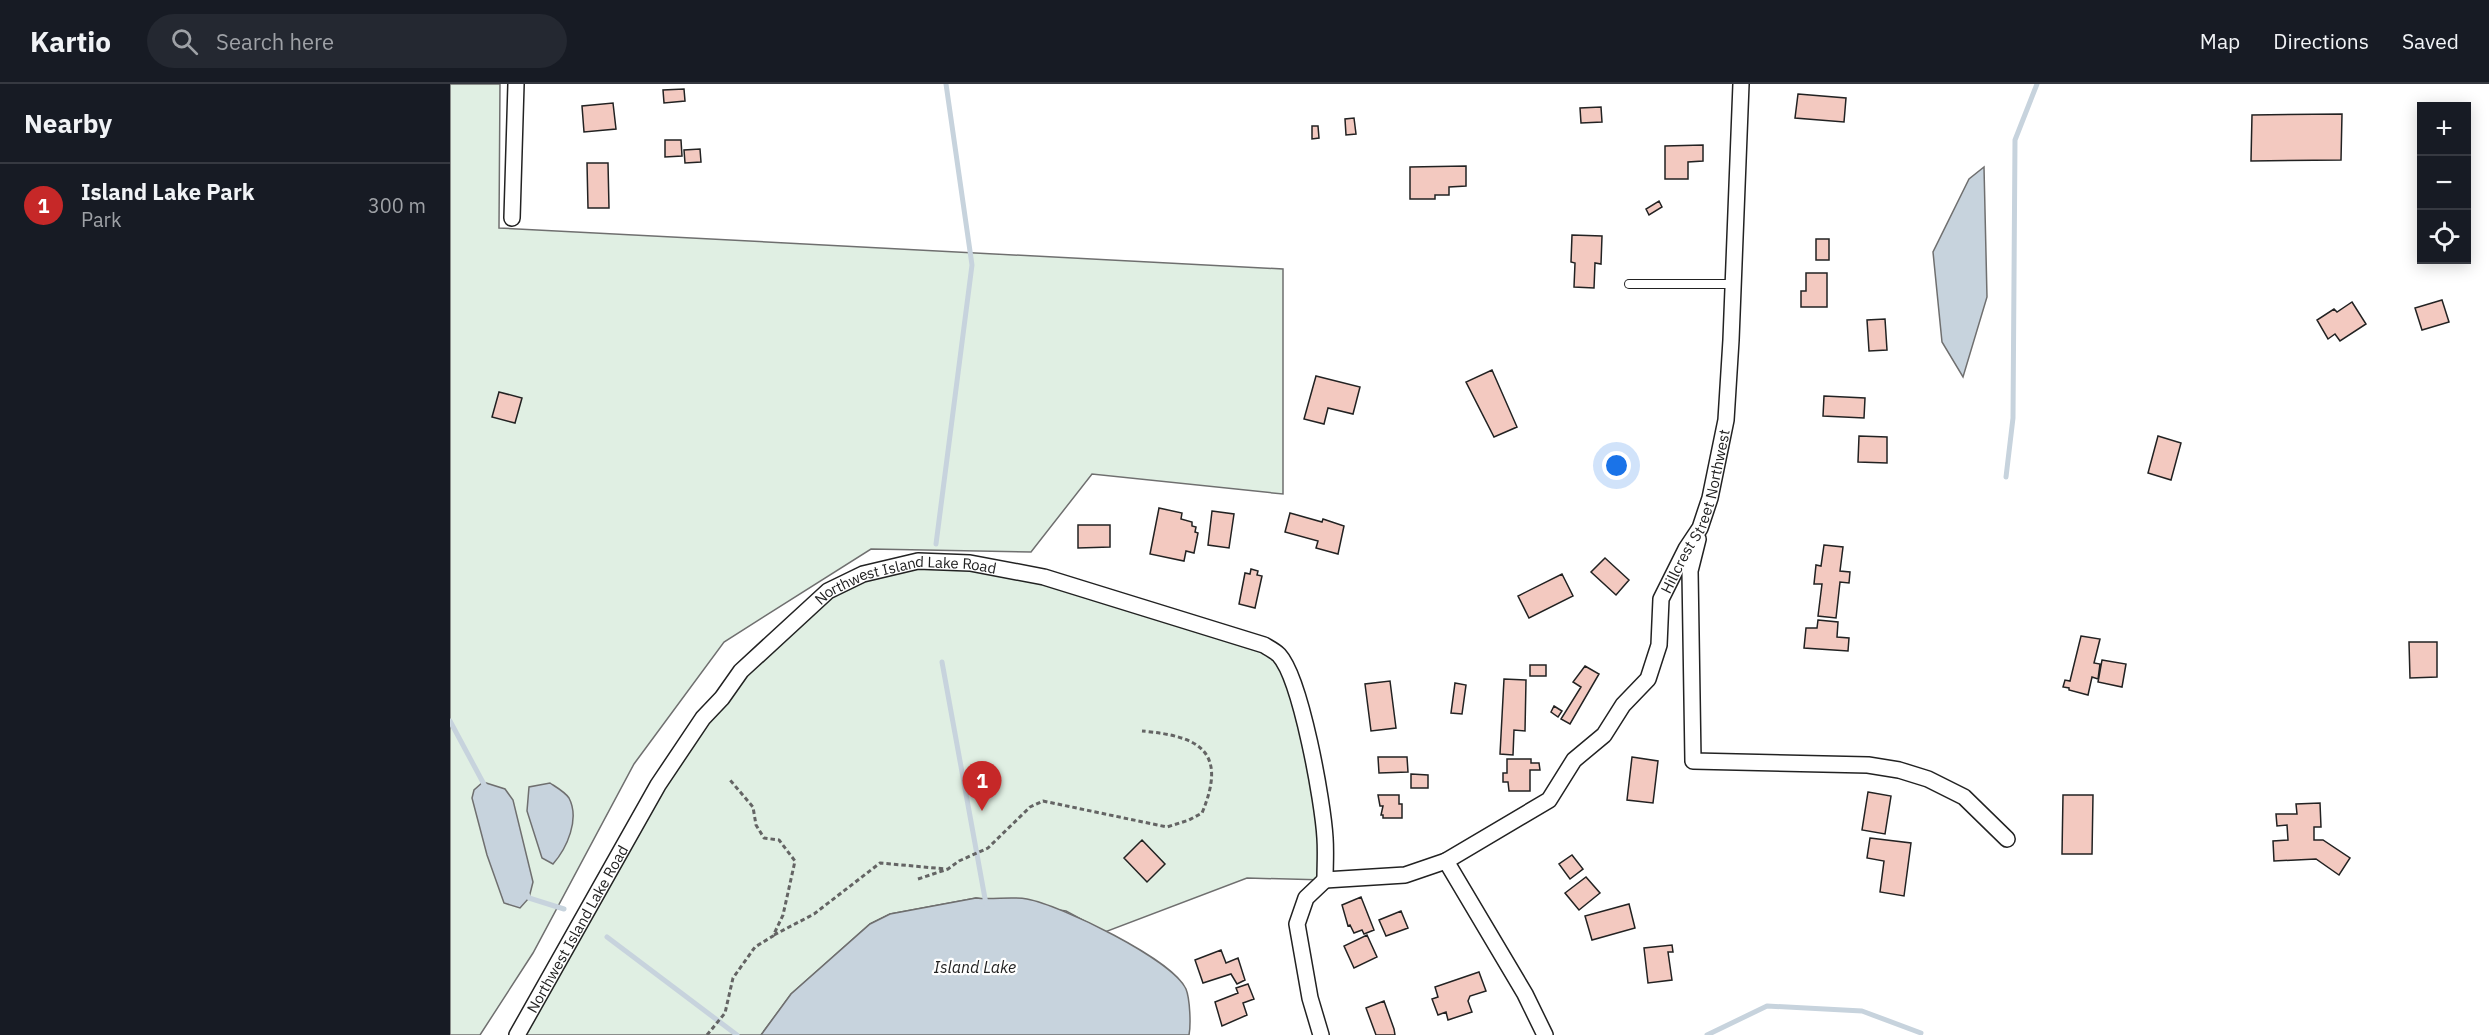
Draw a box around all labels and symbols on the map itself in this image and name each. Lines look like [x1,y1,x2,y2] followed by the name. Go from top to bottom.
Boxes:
[1656,428,1733,596] street label: Hillcrest Street Northwest
[1602,451,1631,480] your location
[810,551,998,608] street label: Northwest Island Lake Road
[962,762,1002,811] pin: 1
[522,841,632,1016] street label: Northwest Island Lake Road
[934,957,1016,977] water label: Island Lake

